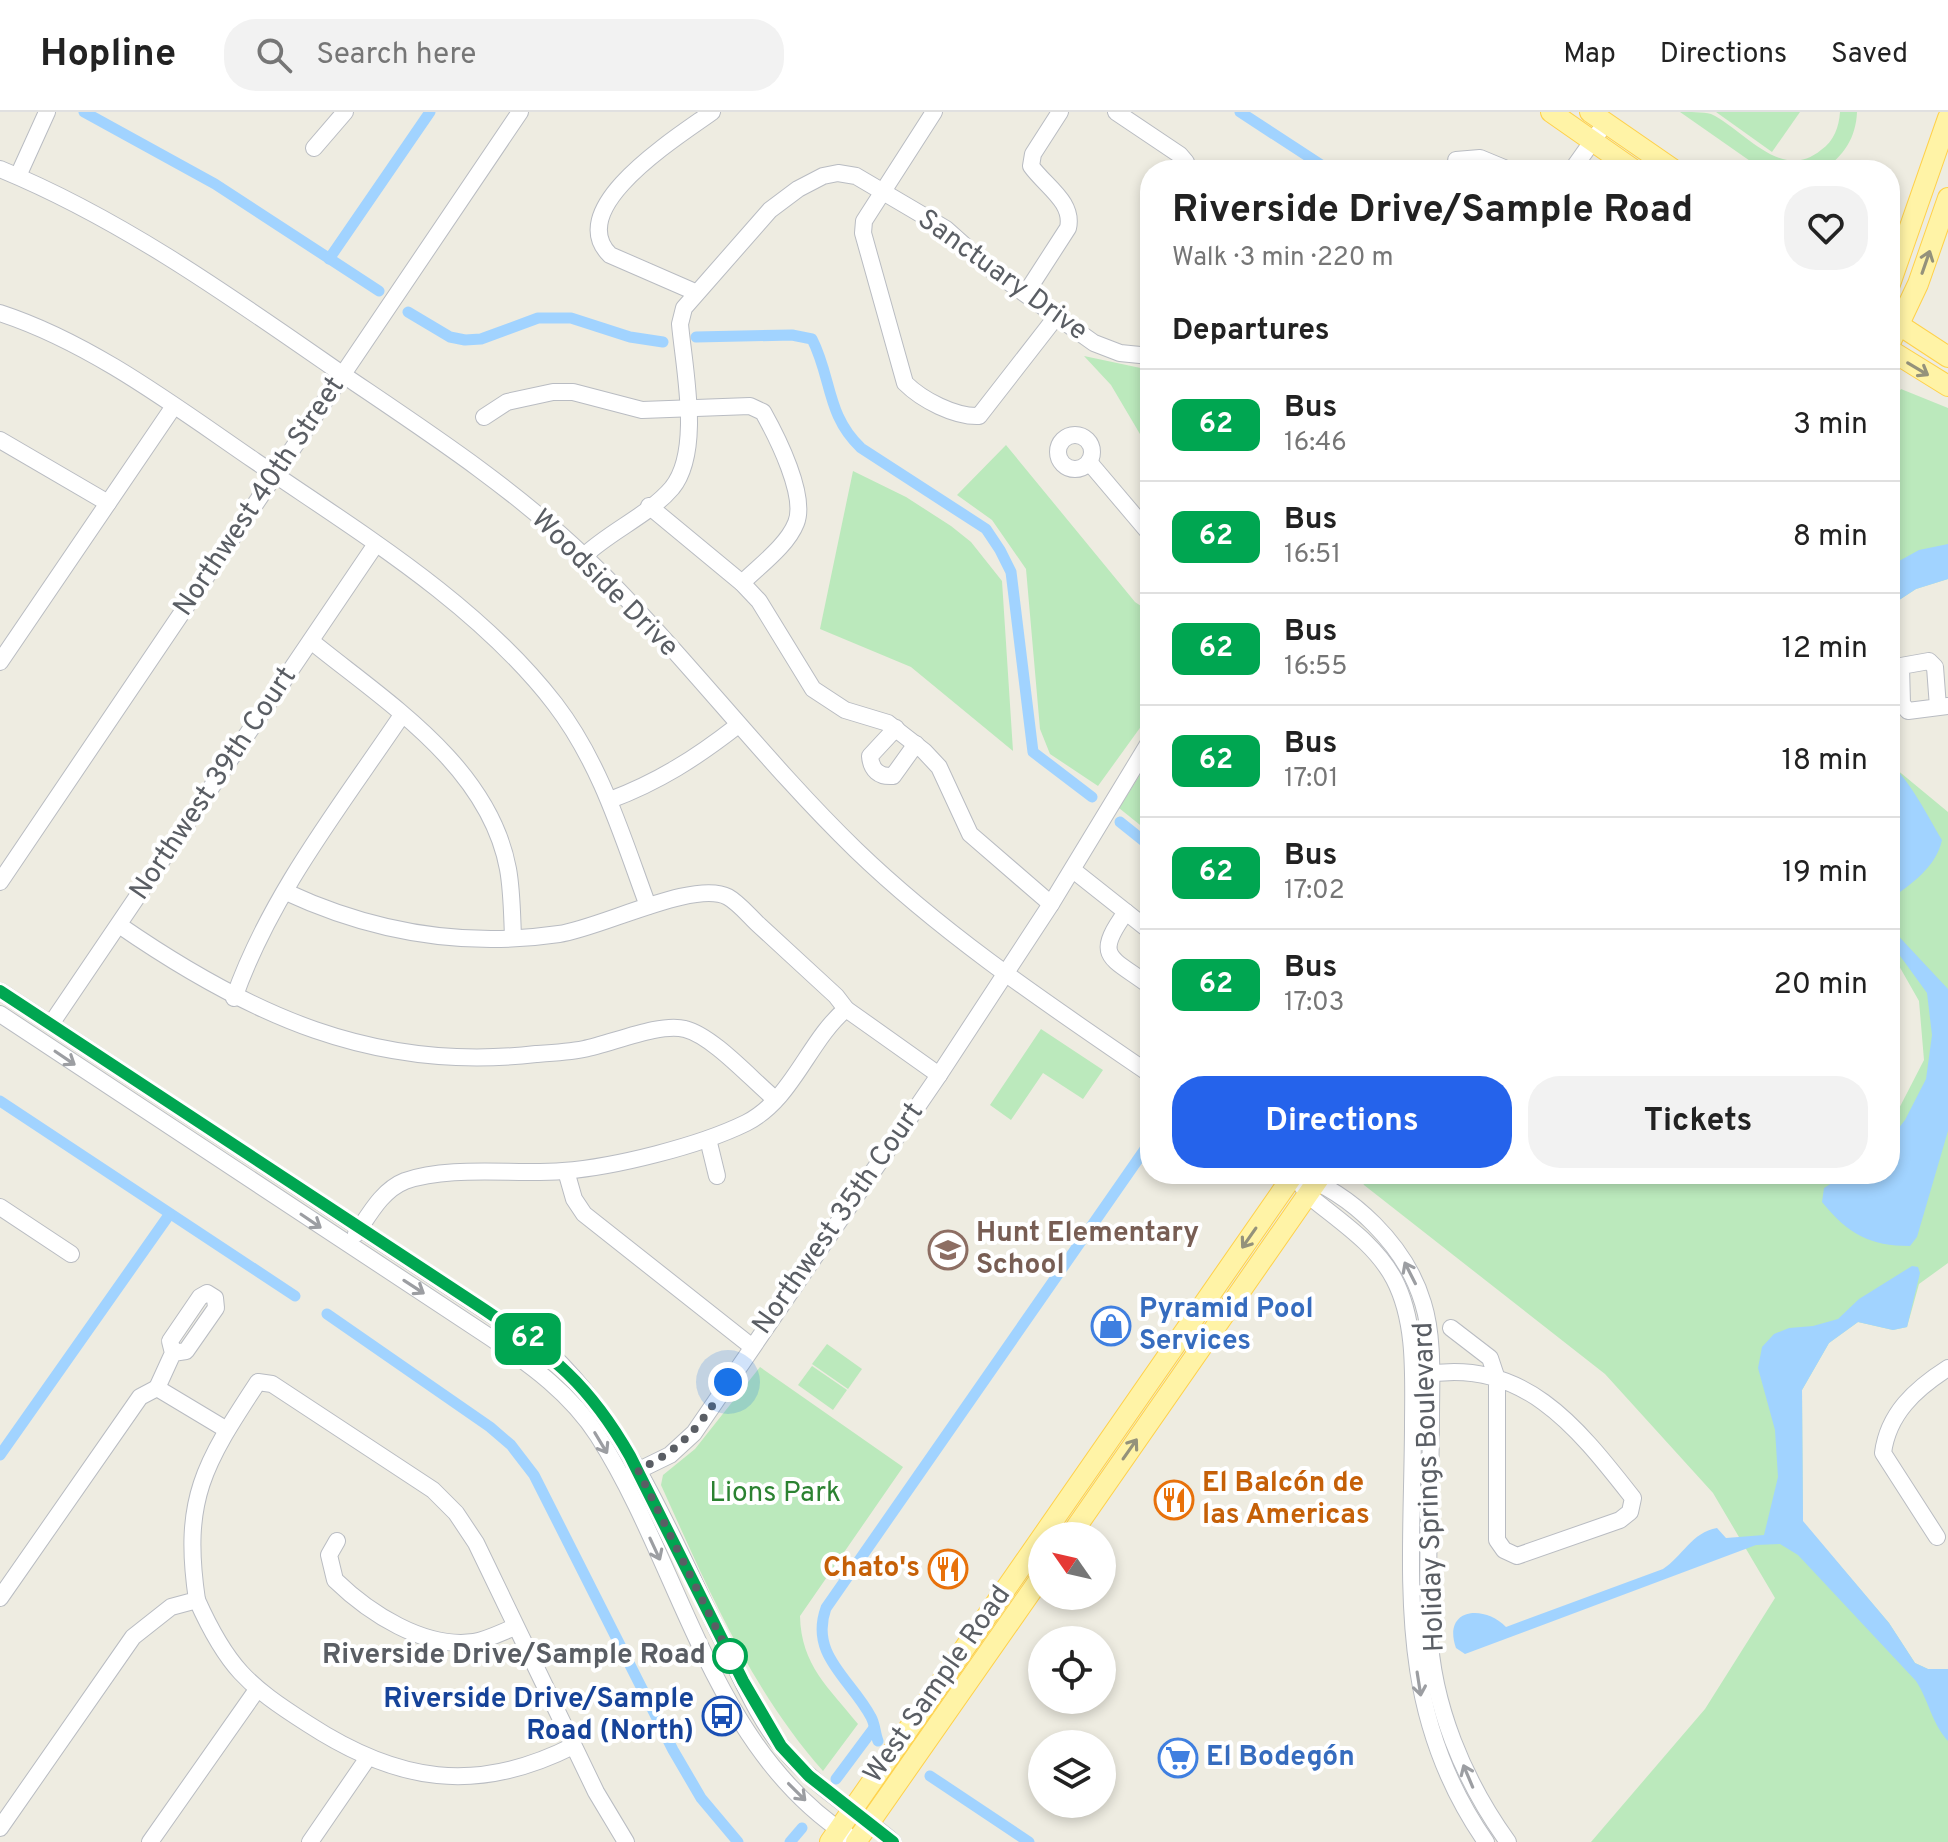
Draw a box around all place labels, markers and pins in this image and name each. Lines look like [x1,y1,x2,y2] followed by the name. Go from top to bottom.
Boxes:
[976,1216,1199,1284] place label: Hunt Elementary School
[927,1229,969,1271] school or university icon: Hunt Elementary School
[1139,1292,1314,1360] place label: Pyramid Pool Services
[1090,1305,1132,1347] shop icon: Pyramid Pool Services
[1202,1466,1370,1534] place label: El Balcón de las Americas
[1153,1479,1195,1521] restaurant icon: El Balcón de las Americas
[927,1548,969,1590] restaurant icon: Chato's
[823,1551,920,1587] place label: Chato's
[322,1638,706,1674] place label: Riverside Drive/Sample Road
[713,1639,747,1673] marker: Riverside Drive/Sample Road
[383,1682,694,1750] place label: Riverside Drive/Sample Road (North)
[701,1695,743,1737] bus stop icon: Riverside Drive/Sample Road (North)
[1157,1737,1199,1779] supermarket icon: El Bodegón
[1206,1740,1355,1776] place label: El Bodegón

